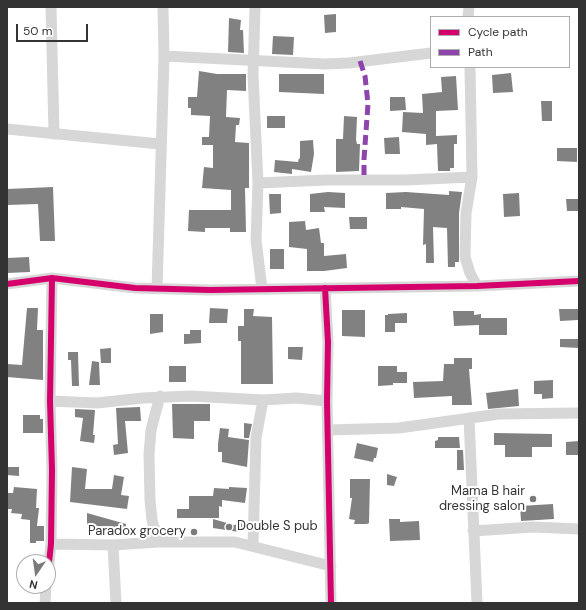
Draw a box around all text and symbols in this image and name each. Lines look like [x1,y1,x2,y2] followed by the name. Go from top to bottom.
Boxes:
[18,16,90,42] scale bar
[430,16,570,68] legend
[23,23,52,39] text: 50 m
[468,24,528,40] text: Cycle path
[468,44,493,60] text: Path
[439,484,525,515] place label: Mama B hair dressing salon
[528,494,538,504] marker: Mama B hair dressing salon
[237,519,318,535] place label: Double S pub
[224,522,234,532] marker: Double S pub
[88,524,186,540] place label: Paradox grocery
[189,527,199,537] marker: Paradox grocery
[16,554,56,594] north arrow
[28,577,39,592] text: N

